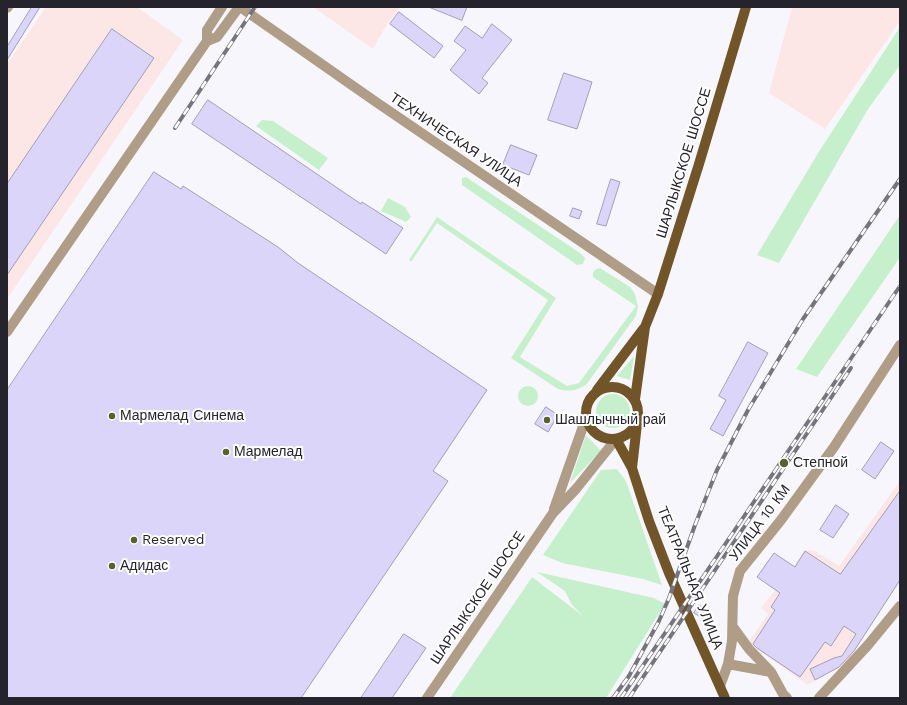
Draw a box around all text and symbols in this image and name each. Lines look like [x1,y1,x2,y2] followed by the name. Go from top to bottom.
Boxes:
[653,86,715,240] street label: ШАРЛЫКСКОЕ ШОССЕ
[387,89,525,191] street label: ТЕХНИЧЕСКАЯ УЛИЦА
[120,408,244,424] place label: Мармелад Синема
[107,411,117,421] marker: Мармелад Синема
[555,412,666,428] place label: Шашлычный рай
[542,415,552,425] marker: Шашлычный рай
[234,444,302,460] place label: Мармелад
[221,447,231,457] marker: Мармелад
[793,455,848,471] place label: Степной
[778,457,790,469] marker: Степной
[726,482,794,564] street label: УЛИЦА 10 КМ
[654,504,726,652] street label: ТЕАТРАЛЬНАЯ УЛИЦА
[427,528,529,668] street label: ШАРЛЫКСКОЕ ШОССЕ
[142,532,204,548] place label: Reserved
[129,535,139,545] marker: Reserved
[120,558,168,574] place label: Адидас
[107,561,117,571] marker: Адидас

